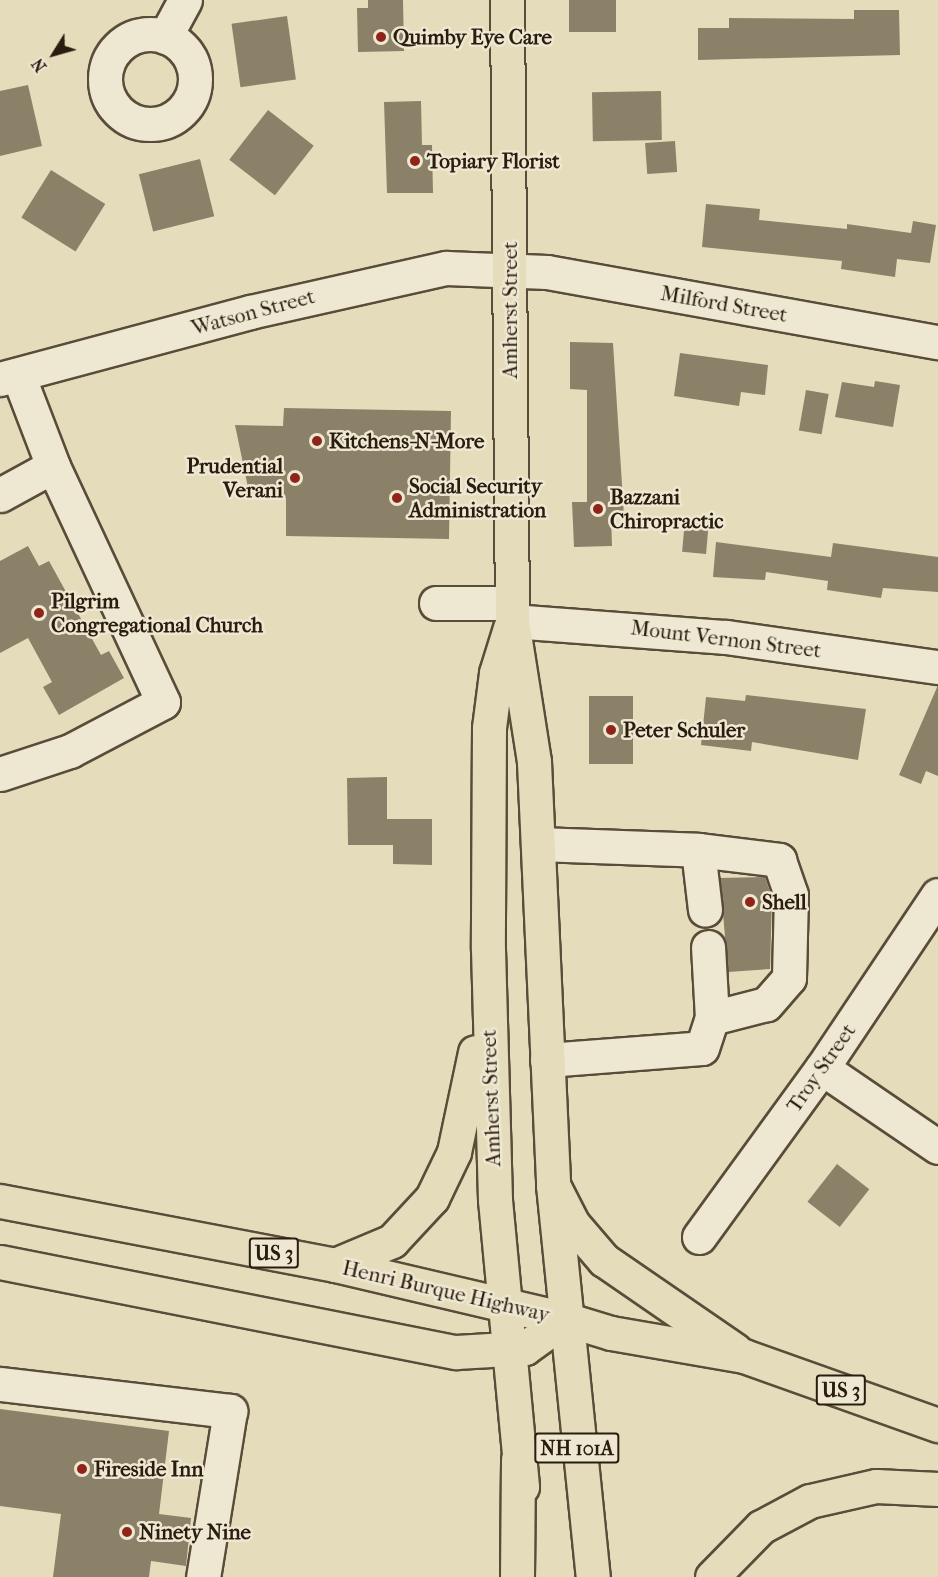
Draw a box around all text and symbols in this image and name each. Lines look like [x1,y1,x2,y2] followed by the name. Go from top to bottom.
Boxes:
[24,24,84,84] north arrow
[393,24,552,50] place label: Quimby Eye Care
[374,30,388,44] marker: Quimby Eye Care
[28,55,50,76] text: N
[427,148,560,174] place label: Topiary Florist
[408,154,422,168] marker: Topiary Florist
[497,241,523,379] street label: Amherst Street
[659,280,789,328] street label: Milford Street
[189,283,317,341] street label: Watson Street
[329,428,485,454] place label: Kitchens-N-More
[310,434,324,448] marker: Kitchens-N-More
[186,453,283,503] place label: Prudential Verani
[288,471,302,485] marker: Prudential Verani
[409,473,546,523] place label: Social Security Administration
[610,484,724,534] place label: Bazzani Chiropractic
[390,491,404,505] marker: Social Security Administration
[591,502,605,516] marker: Bazzani Chiropractic
[51,588,263,638] place label: Pilgrim Congregational Church
[32,606,46,620] marker: Pilgrim Congregational Church
[629,615,823,663] street label: Mount Vernon Street
[623,717,745,743] place label: Peter Schuler
[604,723,618,737] marker: Peter Schuler
[762,889,806,915] place label: Shell
[743,895,757,909] marker: Shell
[781,1019,861,1117] street label: Troy Street
[476,1029,506,1167] street label: Amherst Street
[248,1236,300,1270] road number: US 3
[340,1255,552,1327] street label: Henri Burque Highway
[816,1373,866,1407] road number: US 3
[534,1431,620,1465] road number: NH 101A
[94,1456,203,1482] place label: Fireside Inn
[75,1462,89,1476] marker: Fireside Inn
[139,1519,251,1545] place label: Ninety Nine
[120,1525,134,1539] marker: Ninety Nine

